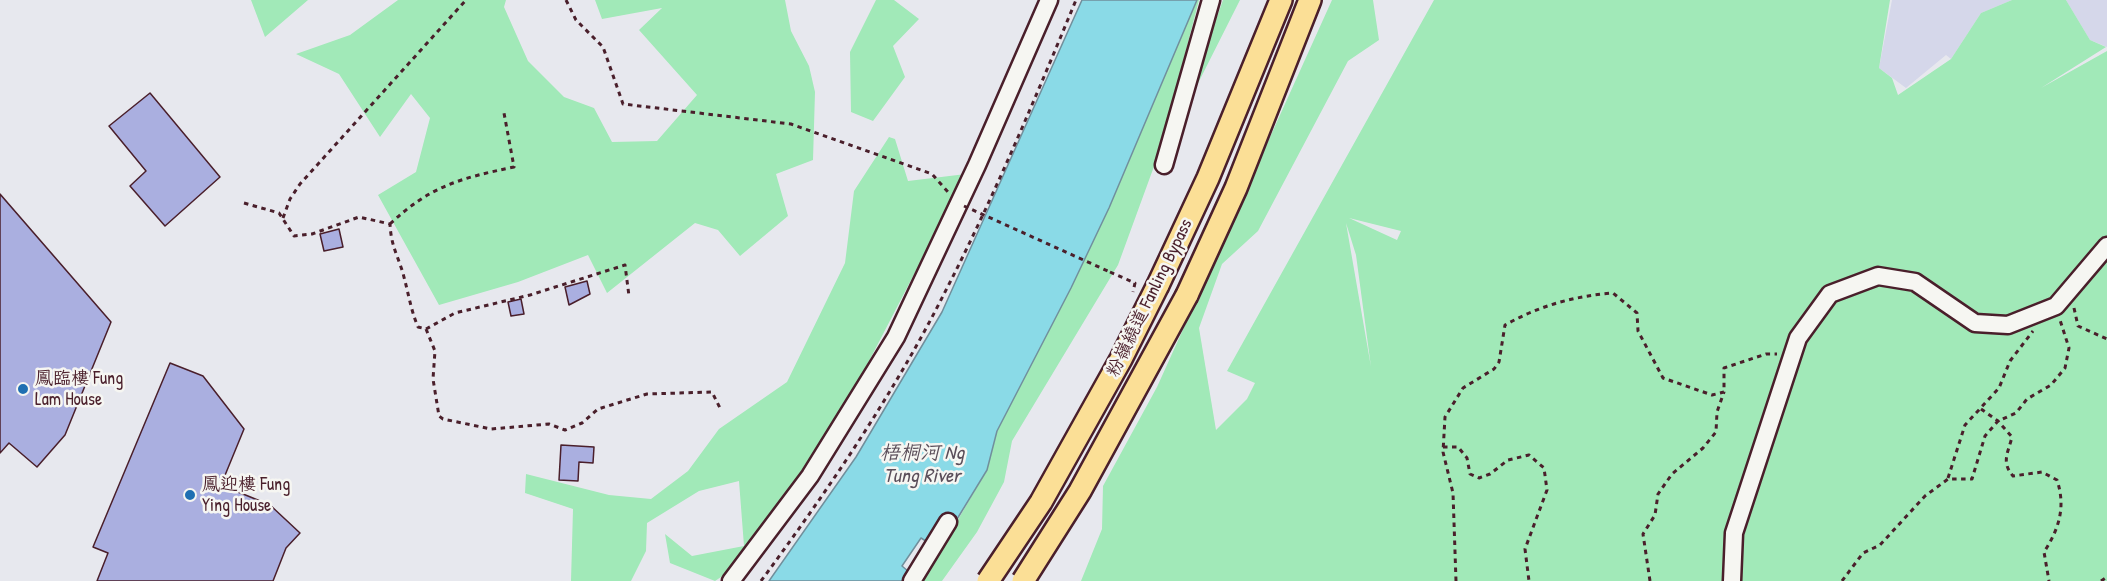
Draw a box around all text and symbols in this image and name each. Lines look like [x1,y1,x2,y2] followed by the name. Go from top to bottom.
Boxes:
[1102,216,1198,380] street label: 粉嶺繞道 Fanling Bypass
[35,368,123,410] place label: 鳳臨樓 Fung Lam House
[16,382,30,396] marker: 鳳臨樓 Fung Lam House
[880,442,964,489] water label: 梧桐河 Ng Tung River
[202,474,290,516] place label: 鳳迎樓 Fung Ying House
[183,488,197,502] marker: 鳳迎樓 Fung Ying House

